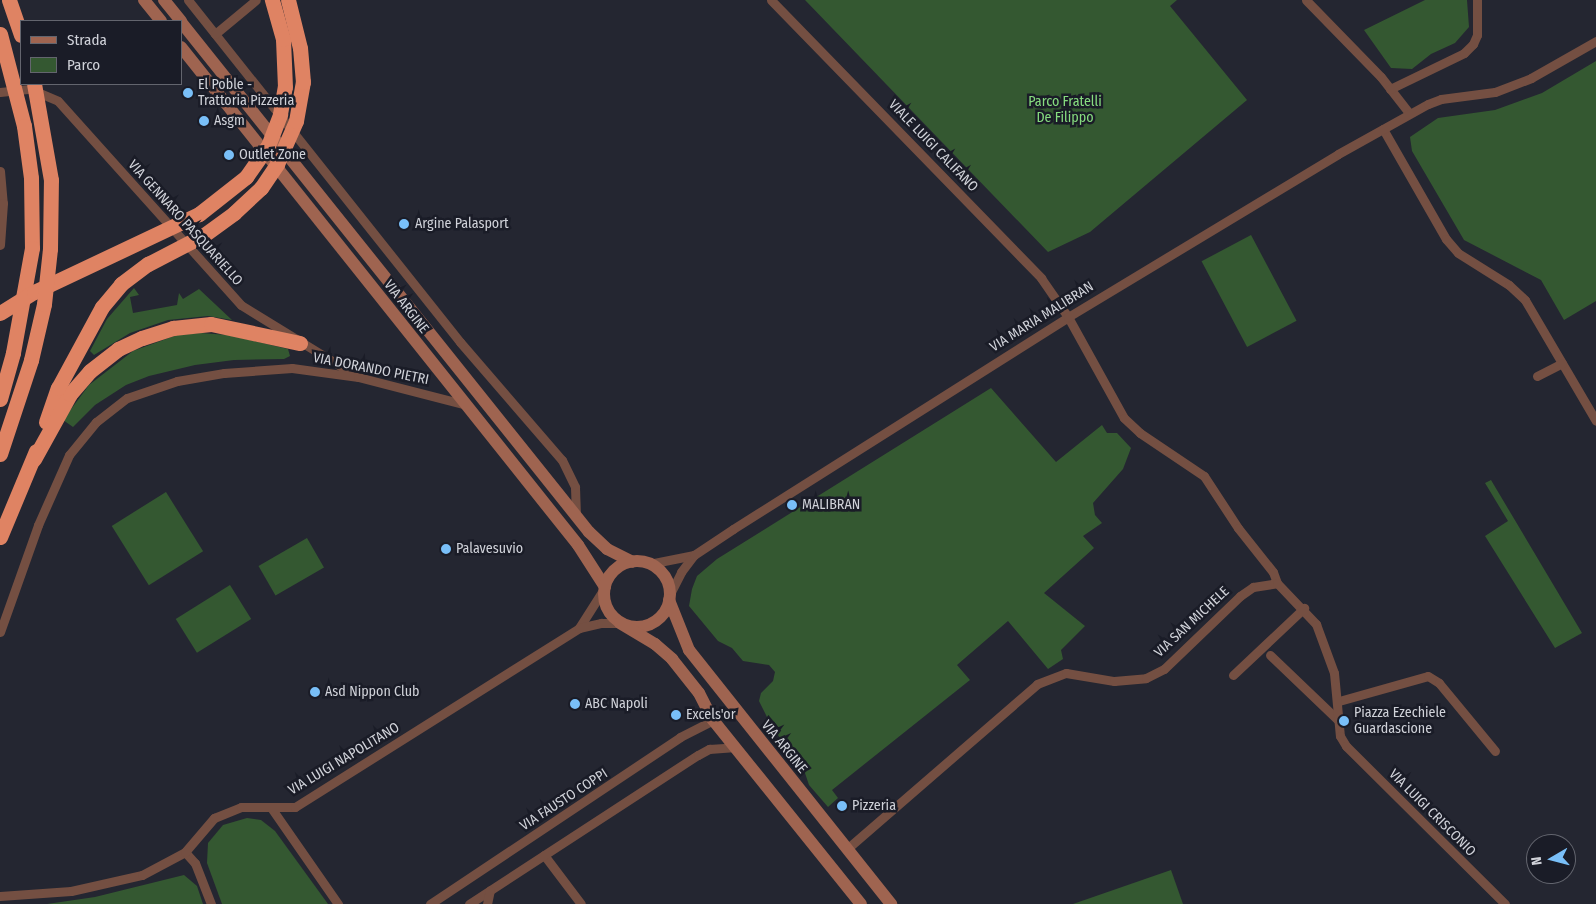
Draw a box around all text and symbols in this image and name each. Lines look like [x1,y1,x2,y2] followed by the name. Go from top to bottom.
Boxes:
[20,20,182,85] legend
[67,31,107,49] text: Strada
[67,56,100,74] text: Parco
[198,77,294,110] place label: El Poble - Trattoria Pizzeria
[182,87,194,99] marker: El Poble - Trattoria Pizzeria
[1028,94,1102,126] park label: Parco Fratelli De Filippo
[885,96,981,196] street label: VIALE LUIGI CALIFANO
[214,113,245,129] place label: Asgm
[198,115,210,127] marker: Asgm
[239,147,306,163] place label: Outlet Zone
[223,149,235,161] marker: Outlet Zone
[124,157,246,289] street label: VIA GENNARO PASQUARIELLO
[415,216,509,232] place label: Argine Palasport
[397,217,411,231] marker: Argine Palasport
[380,277,432,337] street label: VIA ARGINE
[987,278,1097,356] street label: VIA MARIA MALIBRAN
[312,350,430,388] street label: VIA DORANDO PIETRI
[802,497,860,513] place label: MALIBRAN
[786,499,798,511] marker: MALIBRAN
[456,541,523,557] place label: Palavesuvio
[440,543,452,555] marker: Palavesuvio
[1151,583,1233,661] street label: VIA SAN MICHELE
[325,684,420,700] place label: Asd Nippon Club
[309,686,321,698] marker: Asd Nippon Club
[585,696,648,712] place label: ABC Napoli
[569,698,581,710] marker: ABC Napoli
[1354,705,1446,738] place label: Piazza Ezechiele Guardascione
[686,707,736,723] place label: Excels'or
[670,709,682,721] marker: Excels'or
[1338,715,1350,727] marker: Piazza Ezechiele Guardascione
[758,717,810,777] street label: VIA ARGINE
[285,719,403,799] street label: VIA LUIGI NAPOLITANO
[517,765,611,835] street label: VIA FAUSTO COPPI
[1385,766,1479,860] street label: VIA LUIGI CRISCONIO
[852,798,896,814] place label: Pizzeria
[836,800,848,812] marker: Pizzeria
[1526,834,1576,884] north arrow
[1528,856,1546,866] text: N

